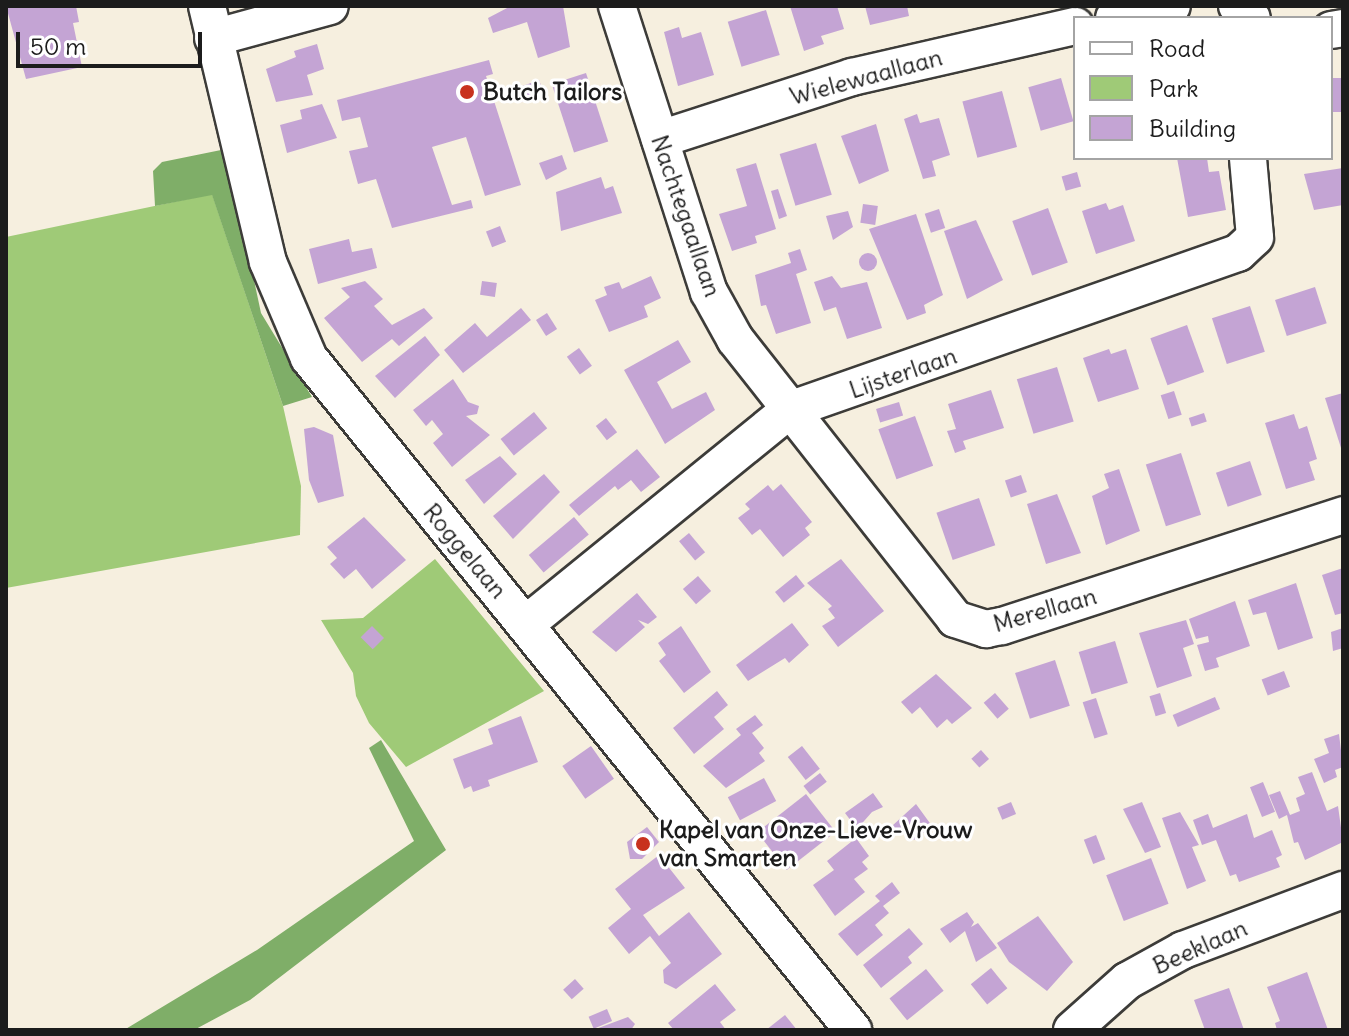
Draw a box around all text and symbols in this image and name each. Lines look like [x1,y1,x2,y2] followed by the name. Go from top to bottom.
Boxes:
[20,16,206,66] scale bar
[1073,16,1333,160] legend
[30,31,86,61] text: 50 m
[1149,33,1205,63] text: Road
[787,43,945,111] street label: Wielewaallaan
[1149,73,1199,103] text: Park
[483,78,622,106] place label: Butch Tailors
[458,83,476,101] marker: Butch Tailors
[1149,113,1236,143] text: Building
[645,131,727,301] street label: Nachtegaallaan
[845,341,961,405] street label: Lijsterlaan
[417,498,513,604] street label: Roggelaan
[990,582,1100,638] street label: Merellaan
[659,816,972,872] place label: Kapel van Onze-Lieve-Vrouw van Smarten
[634,835,652,853] marker: Kapel van Onze-Lieve-Vrouw van Smarten
[1148,913,1252,981] street label: Beeklaan

